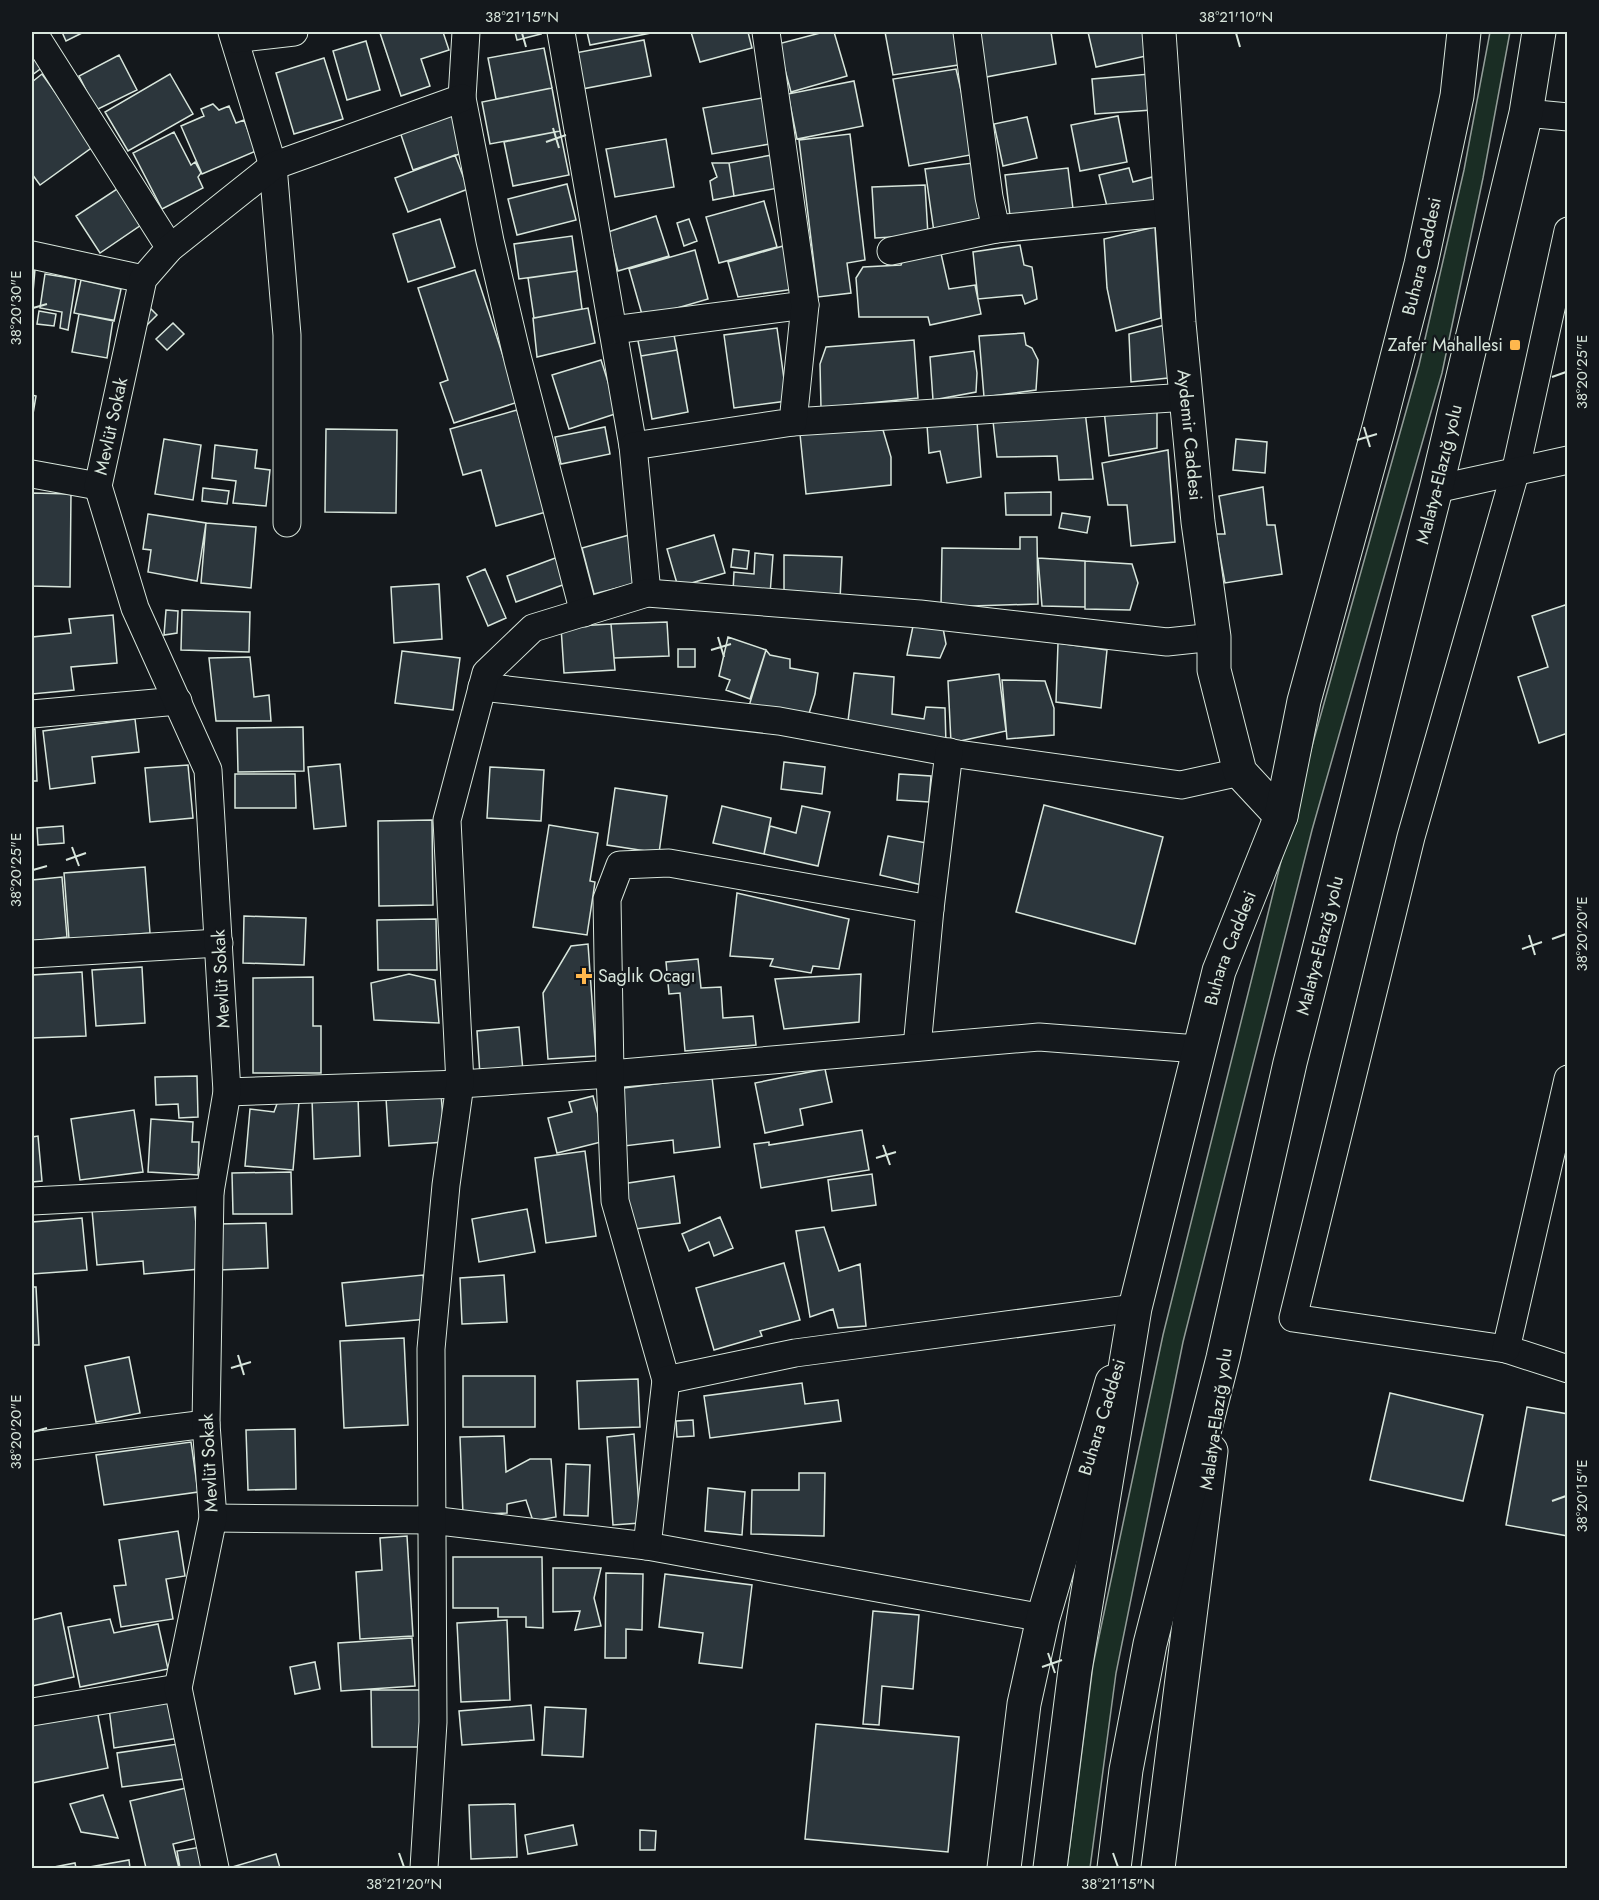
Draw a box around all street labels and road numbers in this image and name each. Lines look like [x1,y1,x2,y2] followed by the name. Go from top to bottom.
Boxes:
[1395,195,1448,318] street label: Buhara Caddesi
[1170,368,1209,502] street label: Aydemir Caddesi
[88,375,134,477] street label: Mevlüt Sokak
[1409,402,1469,547] street label: Malatya-Elazığ yolu
[1290,873,1350,1018] street label: Malatya-Elazığ yolu
[1198,887,1263,1008] street label: Buhara Caddesi
[205,929,237,1029] street label: Mevlüt Sokak
[1193,1346,1239,1492] street label: Malatya-Elazığ yolu
[1072,1356,1132,1478] street label: Buhara Caddesi
[193,1413,225,1513] street label: Mevlüt Sokak

